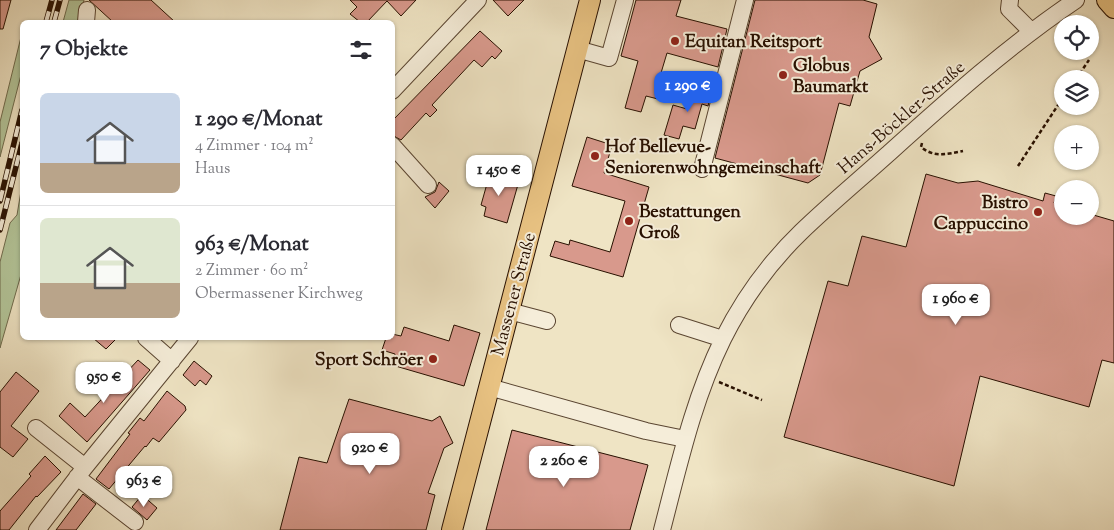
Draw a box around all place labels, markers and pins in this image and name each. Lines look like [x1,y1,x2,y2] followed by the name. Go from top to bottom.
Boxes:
[685,30,823,56] place label: Equitan Reitsport
[669,35,681,47] marker: Equitan Reitsport
[793,54,869,101] place label: Globus Baumarkt
[777,69,789,81] marker: Globus Baumarkt
[642,70,734,113] pin: 1 290 €
[605,135,822,182] place label: Hof Bellevue- Seniorenwohngemeinschaft
[589,150,601,162] marker: Hof Bellevue- Seniorenwohngemeinschaft
[453,154,545,197] pin: 1 450 €
[934,191,1028,238] place label: Bistro Cappuccino
[639,200,741,247] place label: Bestattungen Groß
[1032,206,1044,218] marker: Bistro Cappuccino
[623,215,635,227] marker: Bestattungen Groß
[910,284,1002,326] pin: 1 960 €
[315,348,423,374] place label: Sport Schröer
[427,353,439,365] marker: Sport Schröer
[69,362,139,404] pin: 950 €
[335,432,405,475] pin: 920 €
[518,446,610,488] pin: 2 260 €
[109,466,179,508] pin: 963 €

